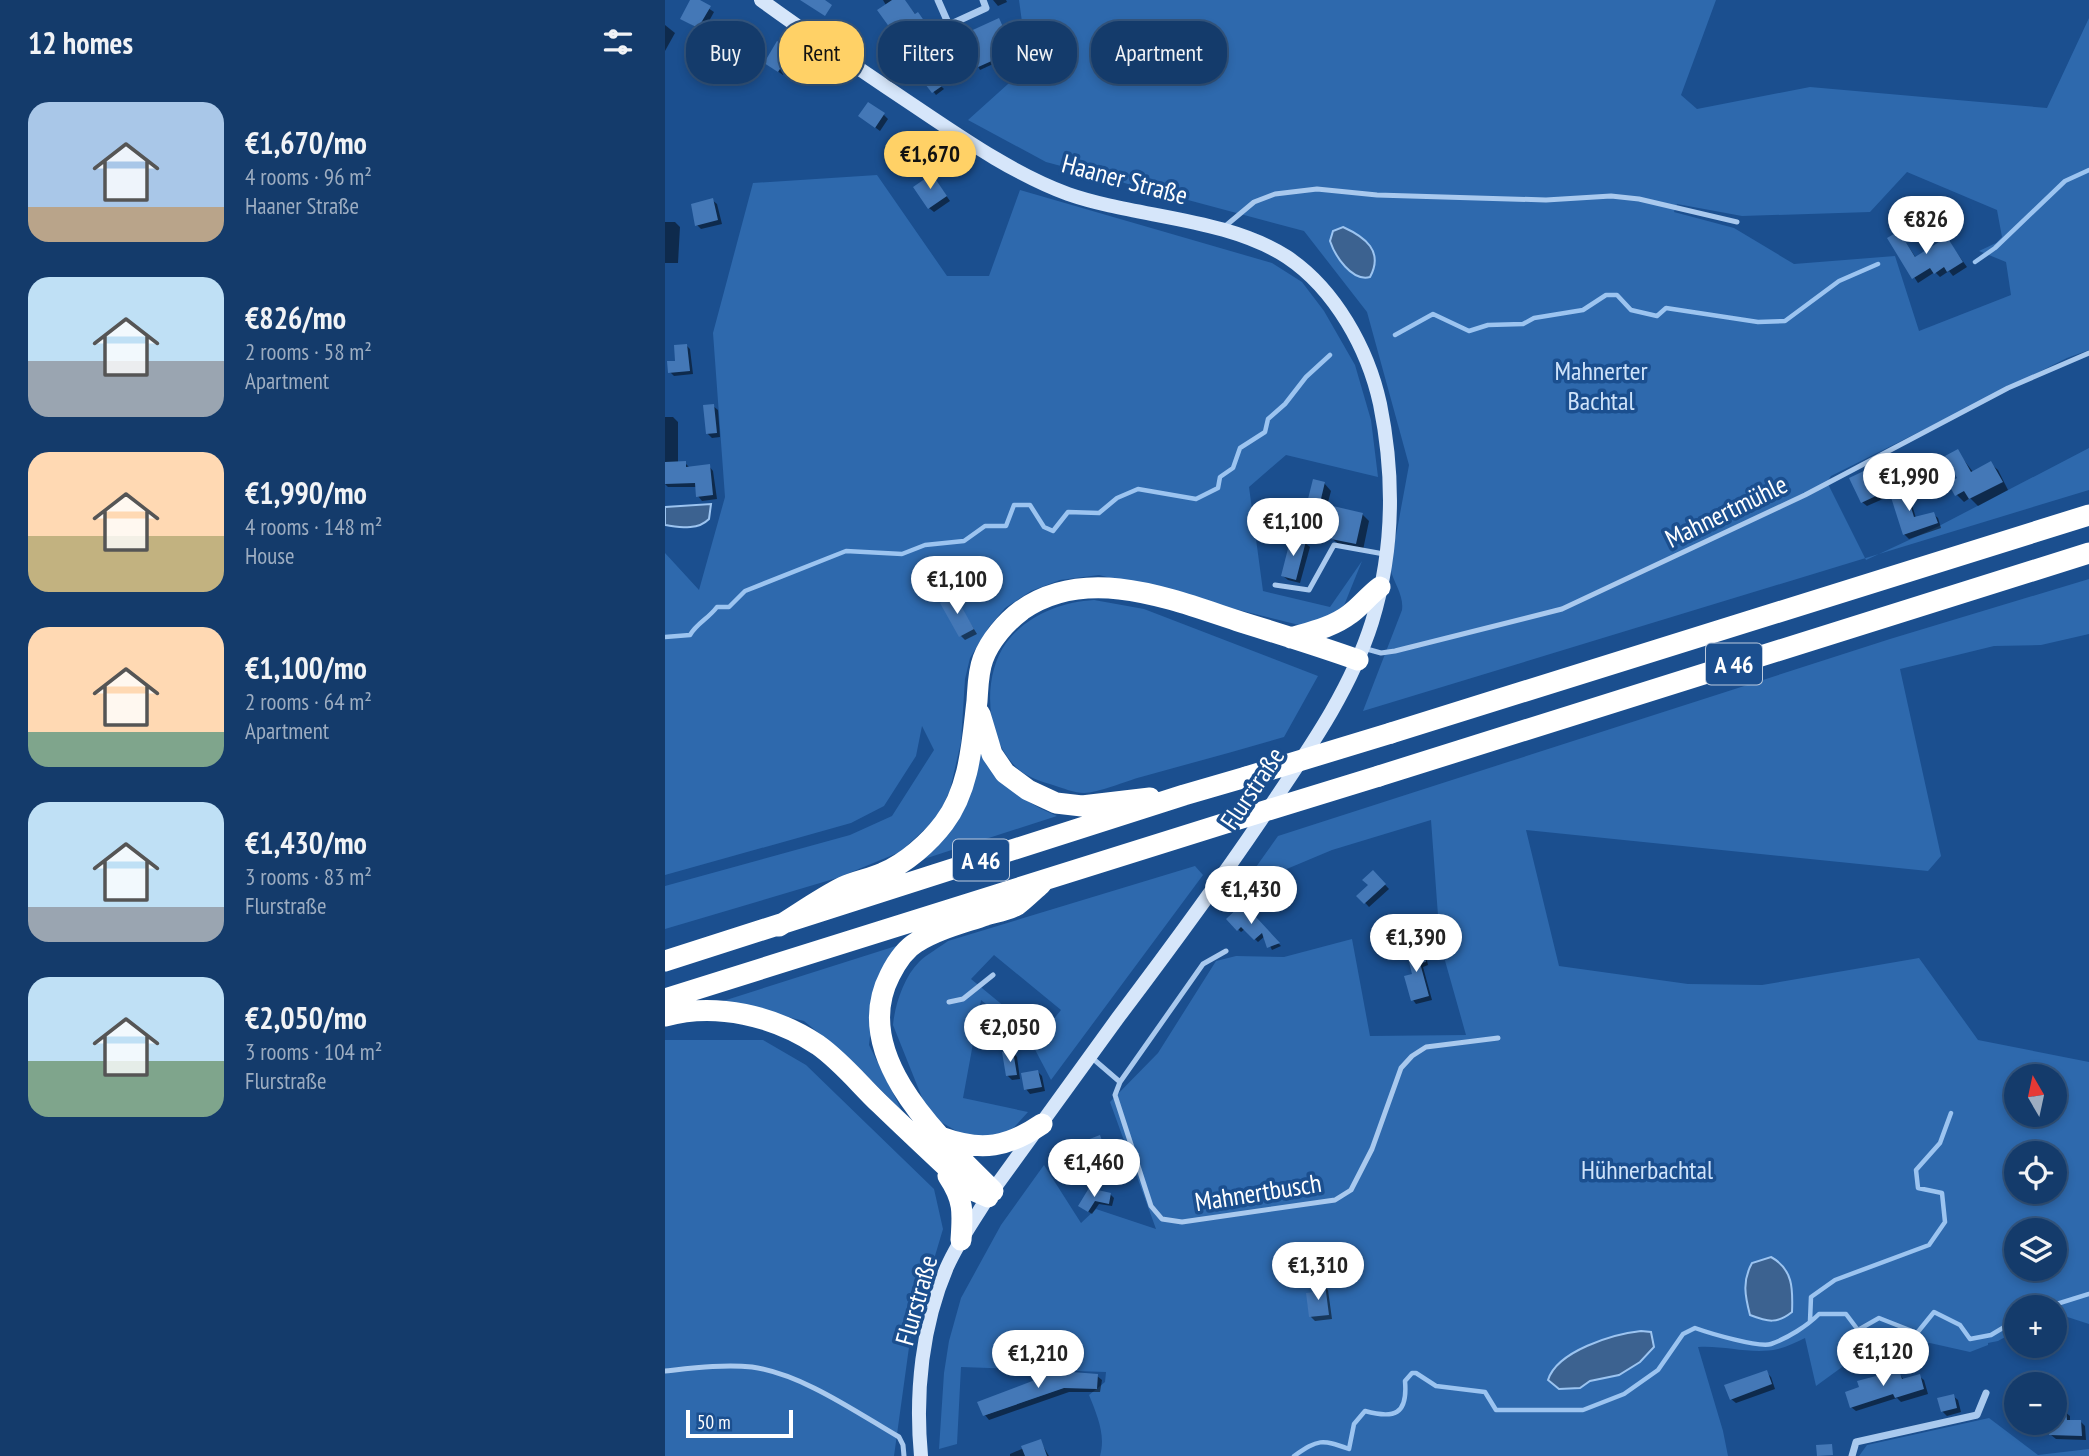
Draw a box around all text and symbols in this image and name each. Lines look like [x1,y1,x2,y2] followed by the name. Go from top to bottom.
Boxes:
[686,21,765,84] chip: Buy
[779,21,864,84] chip: Rent
[878,21,978,84] chip: Filters
[992,21,1077,84] chip: New
[1091,21,1227,84] chip: Apartment
[28,23,133,62] text: 12 homes
[599,23,637,61] icon: filters
[245,123,367,162] text: €1,670/mo
[84,130,168,214] icon: home
[873,132,987,191] pin: €1,670
[900,139,960,168] text: €1,670
[1059,146,1191,212] street label: Haaner Straße
[245,162,372,191] text: 4 rooms · 96 m²
[245,191,359,220] text: Haaner Straße
[1885,196,1967,256] pin: €826
[1904,204,1948,233] text: €826
[245,298,346,337] text: €826/mo
[84,305,168,389] icon: home
[245,337,372,366] text: 2 rooms · 58 m²
[1554,354,1648,417] park label: Mahnerter Bachtal
[245,366,329,395] text: Apartment
[1852,454,1966,513] pin: €1,990
[1879,461,1939,490] text: €1,990
[1659,467,1793,555] street label: Mahnertmühle
[245,473,367,512] text: €1,990/mo
[84,480,168,564] icon: home
[1236,498,1350,558] pin: €1,100
[1263,506,1323,535] text: €1,100
[245,512,382,541] text: 4 rooms · 148 m²
[245,541,295,570] text: House
[900,556,1014,616] pin: €1,100
[927,564,987,593] text: €1,100
[1706,644,1762,684] road number: A 46
[245,648,367,687] text: €1,100/mo
[84,655,168,739] icon: home
[245,687,372,716] text: 2 rooms · 64 m²
[245,716,329,745] text: Apartment
[1213,741,1291,835] street label: Flurstraße
[245,823,367,862] text: €1,430/mo
[84,830,168,914] icon: home
[953,840,1009,880] road number: A 46
[245,862,372,891] text: 3 rooms · 83 m²
[1194,866,1308,926] pin: €1,430
[1221,874,1281,903] text: €1,430
[245,891,326,920] text: Flurstraße
[1359,914,1473,974] pin: €1,390
[1386,922,1446,951] text: €1,390
[245,998,367,1037] text: €2,050/mo
[953,1004,1067,1064] pin: €2,050
[84,1005,168,1089] icon: home
[980,1012,1040,1041] text: €2,050
[245,1037,382,1066] text: 3 rooms · 104 m²
[2004,1064,2067,1127] north arrow
[2004,1064,2067,1435] map controls
[245,1066,326,1095] text: Flurstraße
[1037,1140,1151,1199] pin: €1,460
[2004,1141,2067,1204] button: locate
[1064,1147,1124,1176] text: €1,460
[1581,1153,1713,1186] park label: Hühnerbachtal
[1192,1166,1324,1218] street label: Mahnertbusch
[2004,1218,2067,1281] button: layers
[1261,1242,1375,1302] pin: €1,310
[1288,1250,1348,1279] text: €1,310
[887,1251,945,1349] street label: Flurstraße
[2004,1295,2067,1358] button: +
[1826,1328,1940,1388] pin: €1,120
[981,1330,1095,1390] pin: €1,210
[1853,1336,1913,1365] text: €1,120
[1008,1338,1068,1367] text: €1,210
[2004,1372,2067,1435] button: −
[686,1407,793,1439] scale bar
[697,1410,731,1434] text: 50 m

